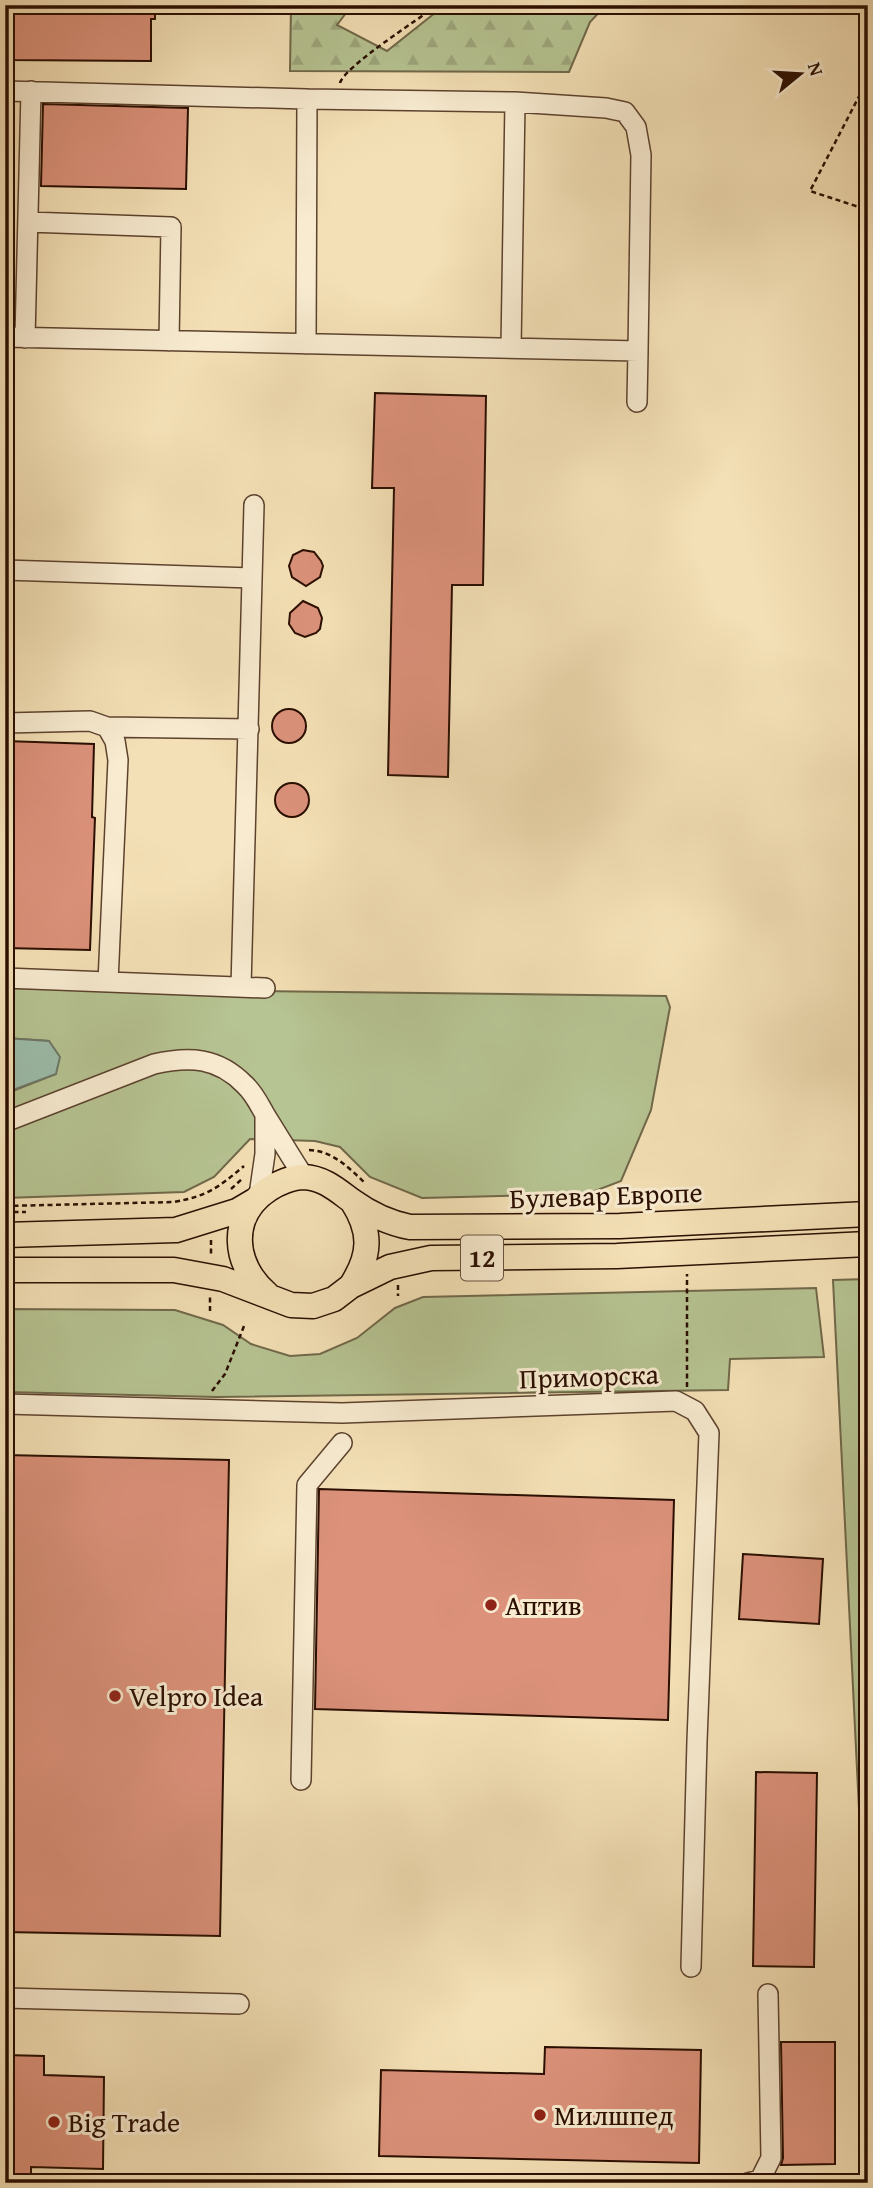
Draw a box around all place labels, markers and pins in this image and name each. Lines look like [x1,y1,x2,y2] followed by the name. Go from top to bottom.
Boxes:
[505,1584,582,1625] place label: Аптив
[483,1597,499,1613] marker: Аптив
[129,1675,264,1716] place label: Velpro Idea
[107,1688,123,1704] marker: Velpro Idea
[554,2094,673,2135] place label: Милшпед
[68,2101,180,2142] place label: Big Trade
[532,2107,548,2123] marker: Милшпед
[46,2114,62,2130] marker: Big Trade

